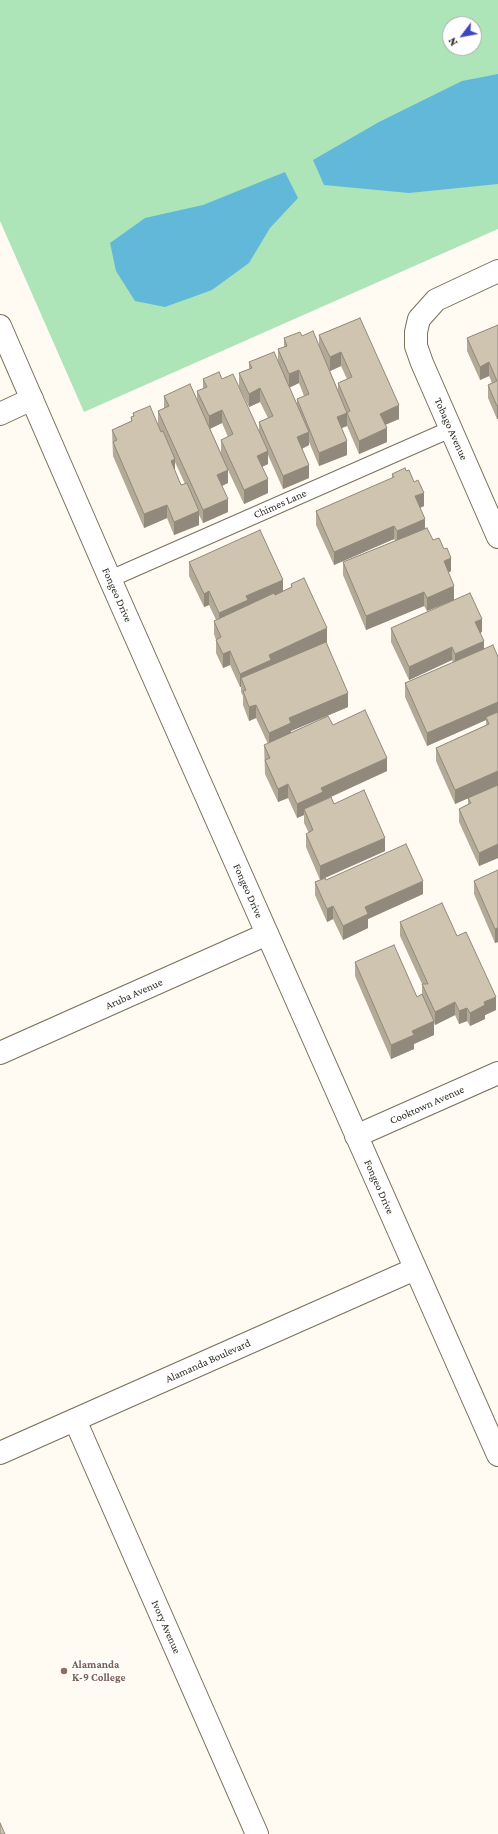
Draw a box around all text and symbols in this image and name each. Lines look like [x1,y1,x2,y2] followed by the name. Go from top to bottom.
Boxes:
[442,16,482,56] north arrow
[446,35,460,48] text: N
[431,396,471,462] street label: Tobago Avenue
[251,486,309,522] street label: Chimes Lane
[99,566,135,624] street label: Fongeo Drive
[230,862,266,920] street label: Fongeo Drive
[103,976,165,1012] street label: Aruba Avenue
[388,1083,466,1127] street label: Cooktown Avenue
[361,1158,397,1216] street label: Fongeo Drive
[163,1336,253,1386] street label: Alamanda Boulevard
[148,1598,184,1656] street label: Ivory Avenue
[72,1658,126,1684] place label: Alamanda K-9 College
[59,1666,69,1676] marker: Alamanda K-9 College

